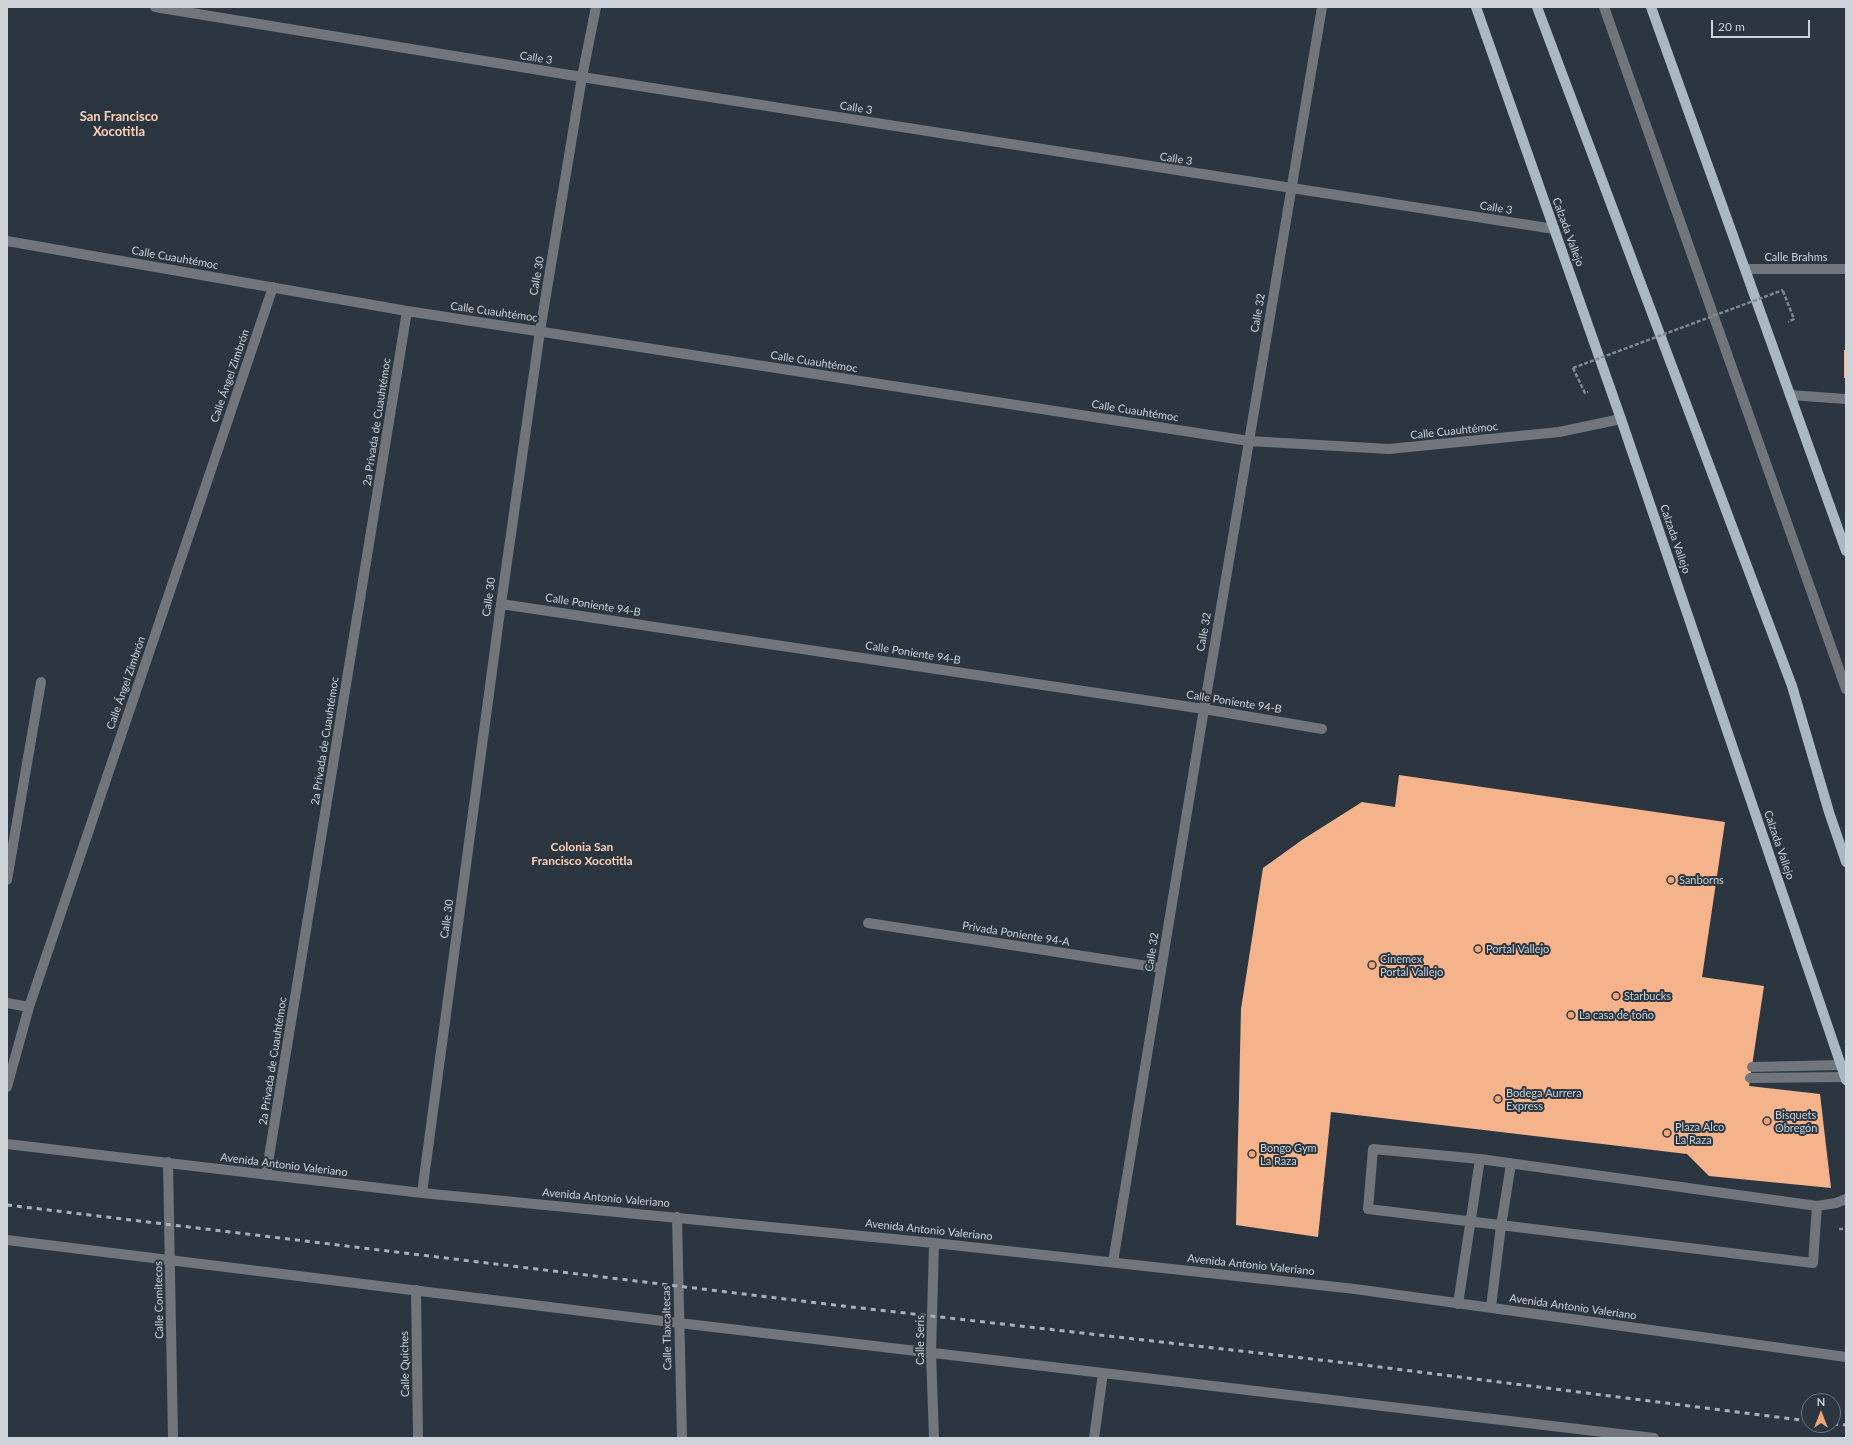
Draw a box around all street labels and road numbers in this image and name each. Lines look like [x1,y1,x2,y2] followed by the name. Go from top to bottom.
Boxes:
[519,49,553,67] street label: Calle 3
[839,99,873,117] street label: Calle 3
[1159,150,1193,168] street label: Calle 3
[1549,196,1587,268] street label: Calzada Vallejo
[1479,199,1513,217] street label: Calle 3
[131,244,219,272] street label: Calle Cuauhtémoc
[1765,250,1827,264] street label: Calle Brahms
[527,255,547,297] street label: Calle 30
[1248,292,1268,334] street label: Calle 32
[450,299,538,325] street label: Calle Cuauhtémoc
[208,328,252,424] street label: Calle Ángel Zimbrón
[770,349,858,375] street label: Calle Cuauhtémoc
[360,357,394,487] street label: 2a Privada de Cuauhtémoc
[1091,398,1179,424] street label: Calle Cuauhtémoc
[1410,420,1498,442] street label: Calle Cuauhtémoc
[1657,503,1693,575] street label: Calzada Vallejo
[480,577,498,617] street label: Calle 30
[544,591,642,619] street label: Calle Poniente 94-B
[1194,611,1214,653] street label: Calle 32
[104,635,148,731] street label: Calle Ángel Zimbrón
[864,639,962,667] street label: Calle Poniente 94-B
[308,676,342,806] street label: 2a Privada de Cuauhtémoc
[1185,688,1283,716] street label: Calle Poniente 94-B
[1761,809,1797,881] street label: Calzada Vallejo
[438,899,456,939] street label: Calle 30
[961,919,1071,949] street label: Privada Poniente 94-A
[1142,932,1162,972] street label: Calle 32
[256,996,290,1126] street label: 2a Privada de Cuauhtémoc
[220,1151,348,1179] street label: Avenida Antonio Valeriano
[542,1186,670,1210] street label: Avenida Antonio Valeriano
[865,1217,993,1243] street label: Avenida Antonio Valeriano
[1187,1252,1315,1278] street label: Avenida Antonio Valeriano
[152,1261,166,1339] street label: Calle Comitecos
[660,1285,674,1371] street label: Calle Tlaxcaltecas
[1509,1292,1637,1322] street label: Avenida Antonio Valeriano
[913,1315,927,1365] street label: Calle Seris
[398,1331,412,1397] street label: Calle Quiches

